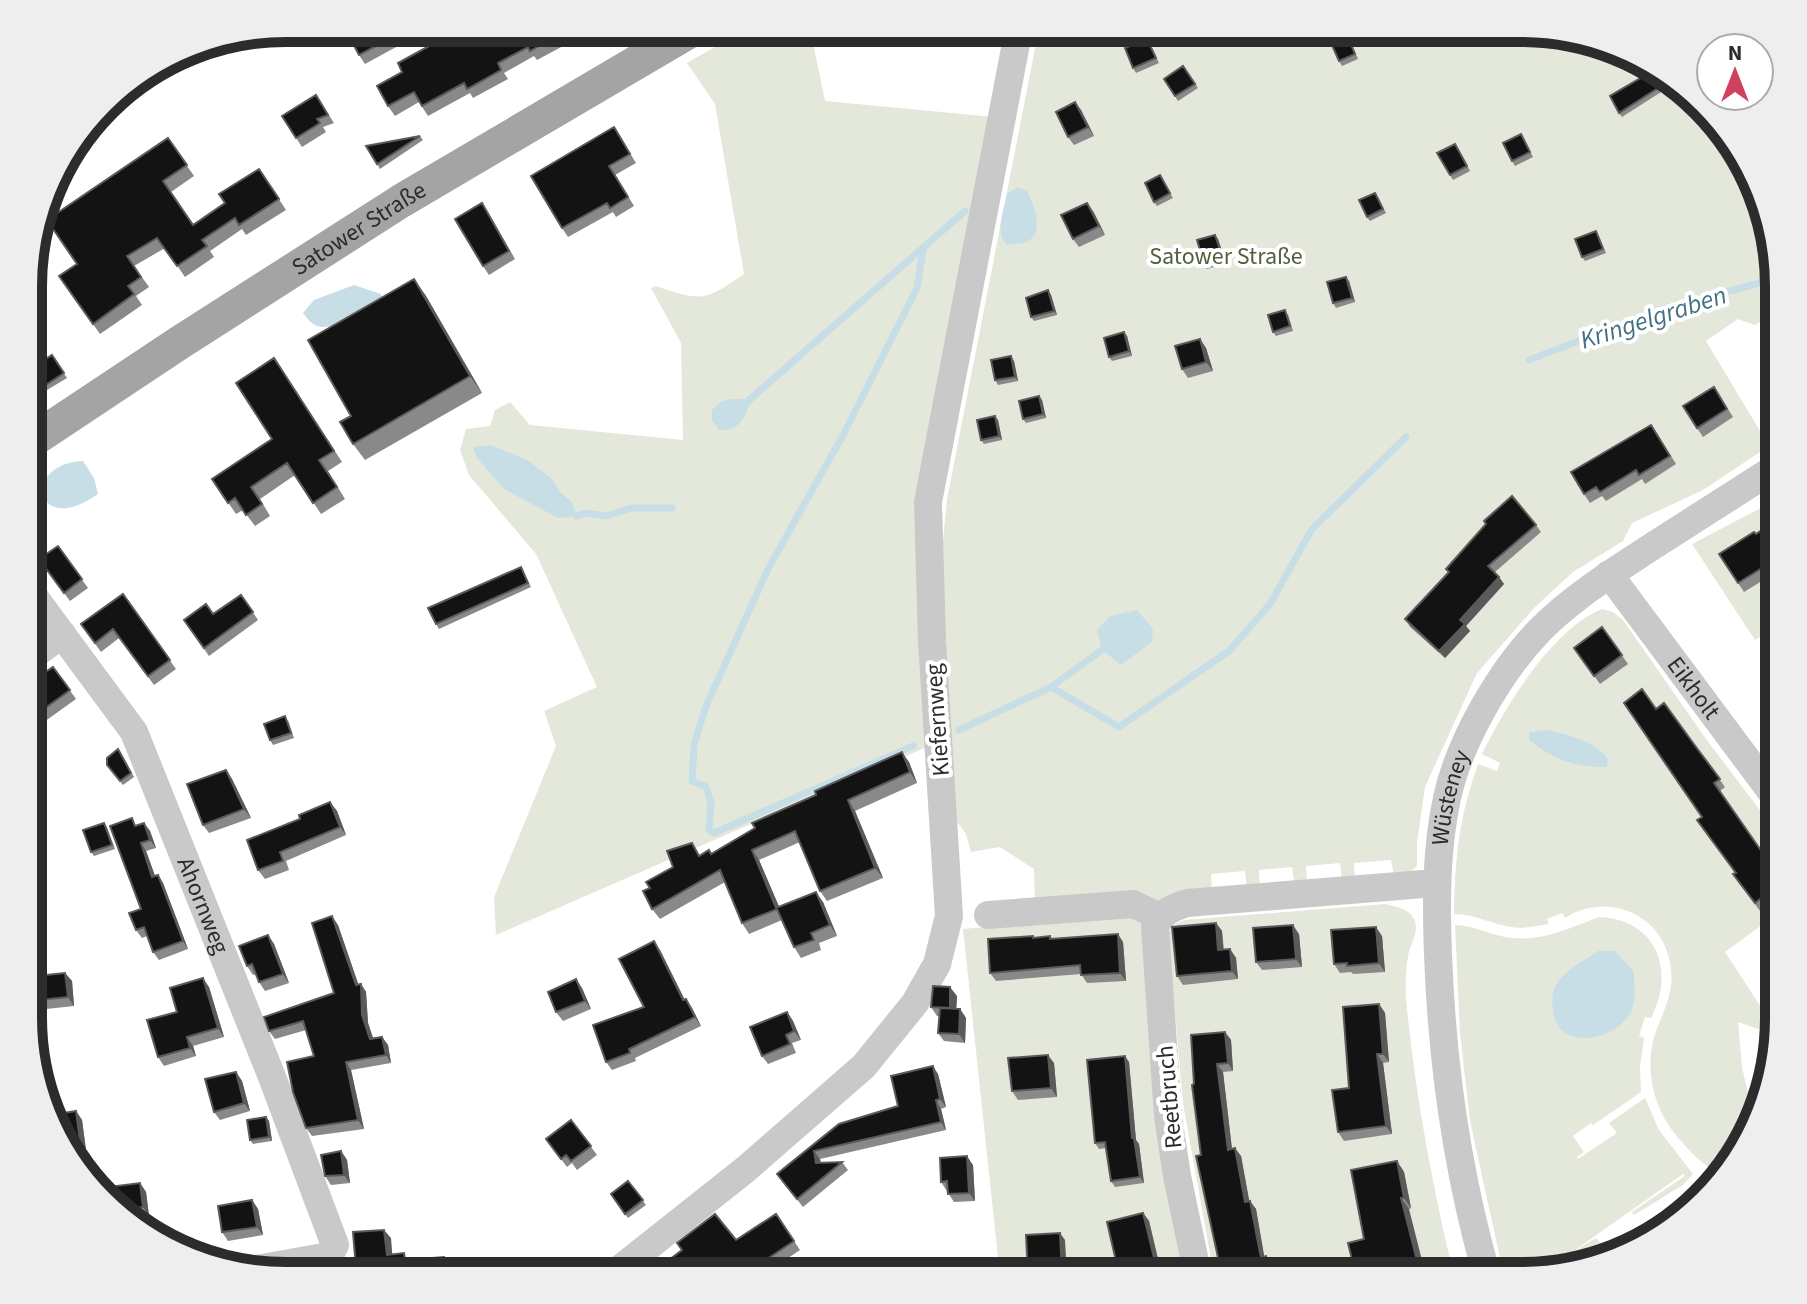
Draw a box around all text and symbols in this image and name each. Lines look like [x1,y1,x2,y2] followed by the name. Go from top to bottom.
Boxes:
[1695,32,1775,112] north arrow
[1728,37,1742,69] text: N
[285,173,433,285] street label: Satower Straße
[1149,239,1303,274] park label: Satower Straße
[1575,276,1731,359] water label: Kringelgraben
[1658,649,1729,727] street label: Eikholt
[916,663,959,777] street label: Kiefernweg
[1423,745,1479,847] street label: Wüsteney
[168,852,238,959] street label: Ahornweg
[1148,1044,1191,1150] street label: Reetbruch

